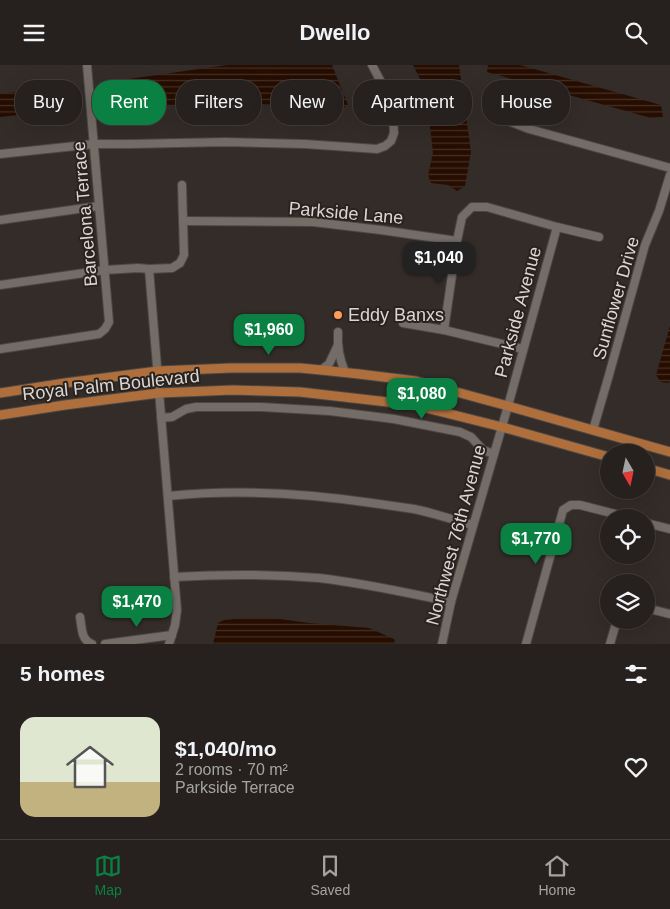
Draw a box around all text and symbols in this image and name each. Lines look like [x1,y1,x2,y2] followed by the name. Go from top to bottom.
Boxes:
[20,19,48,47] icon: menu
[622,19,650,47] icon: search
[300,20,370,45] text: Dwello
[15,80,82,125] chip: Buy
[92,80,166,125] chip: Rent
[176,80,261,125] chip: Filters
[271,80,343,125] chip: New
[353,80,472,125] chip: Apartment
[482,80,570,125] chip: House
[69,141,101,287] street label: Barcelona Terrace
[288,198,404,228] street label: Parkside Lane
[589,234,643,362] street label: Sunflower Drive
[398,241,480,284] pin: $1,040
[491,244,545,380] street label: Parkside Avenue
[415,249,463,266] text: $1,040
[348,305,444,325] place label: Eddy Banxs
[332,309,344,321] marker: Eddy Banxs
[228,313,310,356] pin: $1,960
[245,321,293,338] text: $1,960
[21,366,201,404] street label: Royal Palm Boulevard
[381,377,463,420] pin: $1,080
[398,385,446,402] text: $1,080
[422,443,490,627] street label: Northwest 76th Avenue
[600,444,655,499] north arrow
[600,444,655,629] map controls
[600,509,655,564] button: locate
[495,523,577,565] pin: $1,770
[512,530,560,547] text: $1,770
[600,574,655,629] button: layers
[96,585,178,628] pin: $1,470
[113,593,161,610] text: $1,470
[622,660,650,688] icon: filters
[20,662,105,685] text: 5 homes
[60,737,120,797] icon: home
[175,737,277,760] text: $1,040/mo
[622,753,650,781] icon: heart
[175,761,288,778] text: 2 rooms · 70 m²
[175,779,295,796] text: Parkside Terrace
[94,852,122,898] tab: Map
[310,852,350,898] tab: Saved
[538,852,576,898] tab: Home

